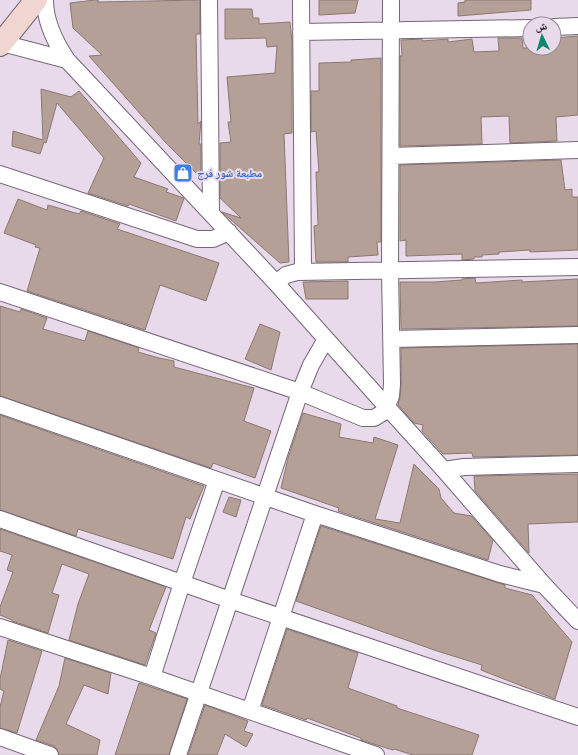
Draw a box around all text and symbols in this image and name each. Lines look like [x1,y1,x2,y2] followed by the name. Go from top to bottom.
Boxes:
[522,16,562,56] north arrow
[535,20,548,35] text: ش
[172,162,194,184] shop icon: مطبعة شور فرج
[197,167,262,181] place label: مطبعة شور فرج

